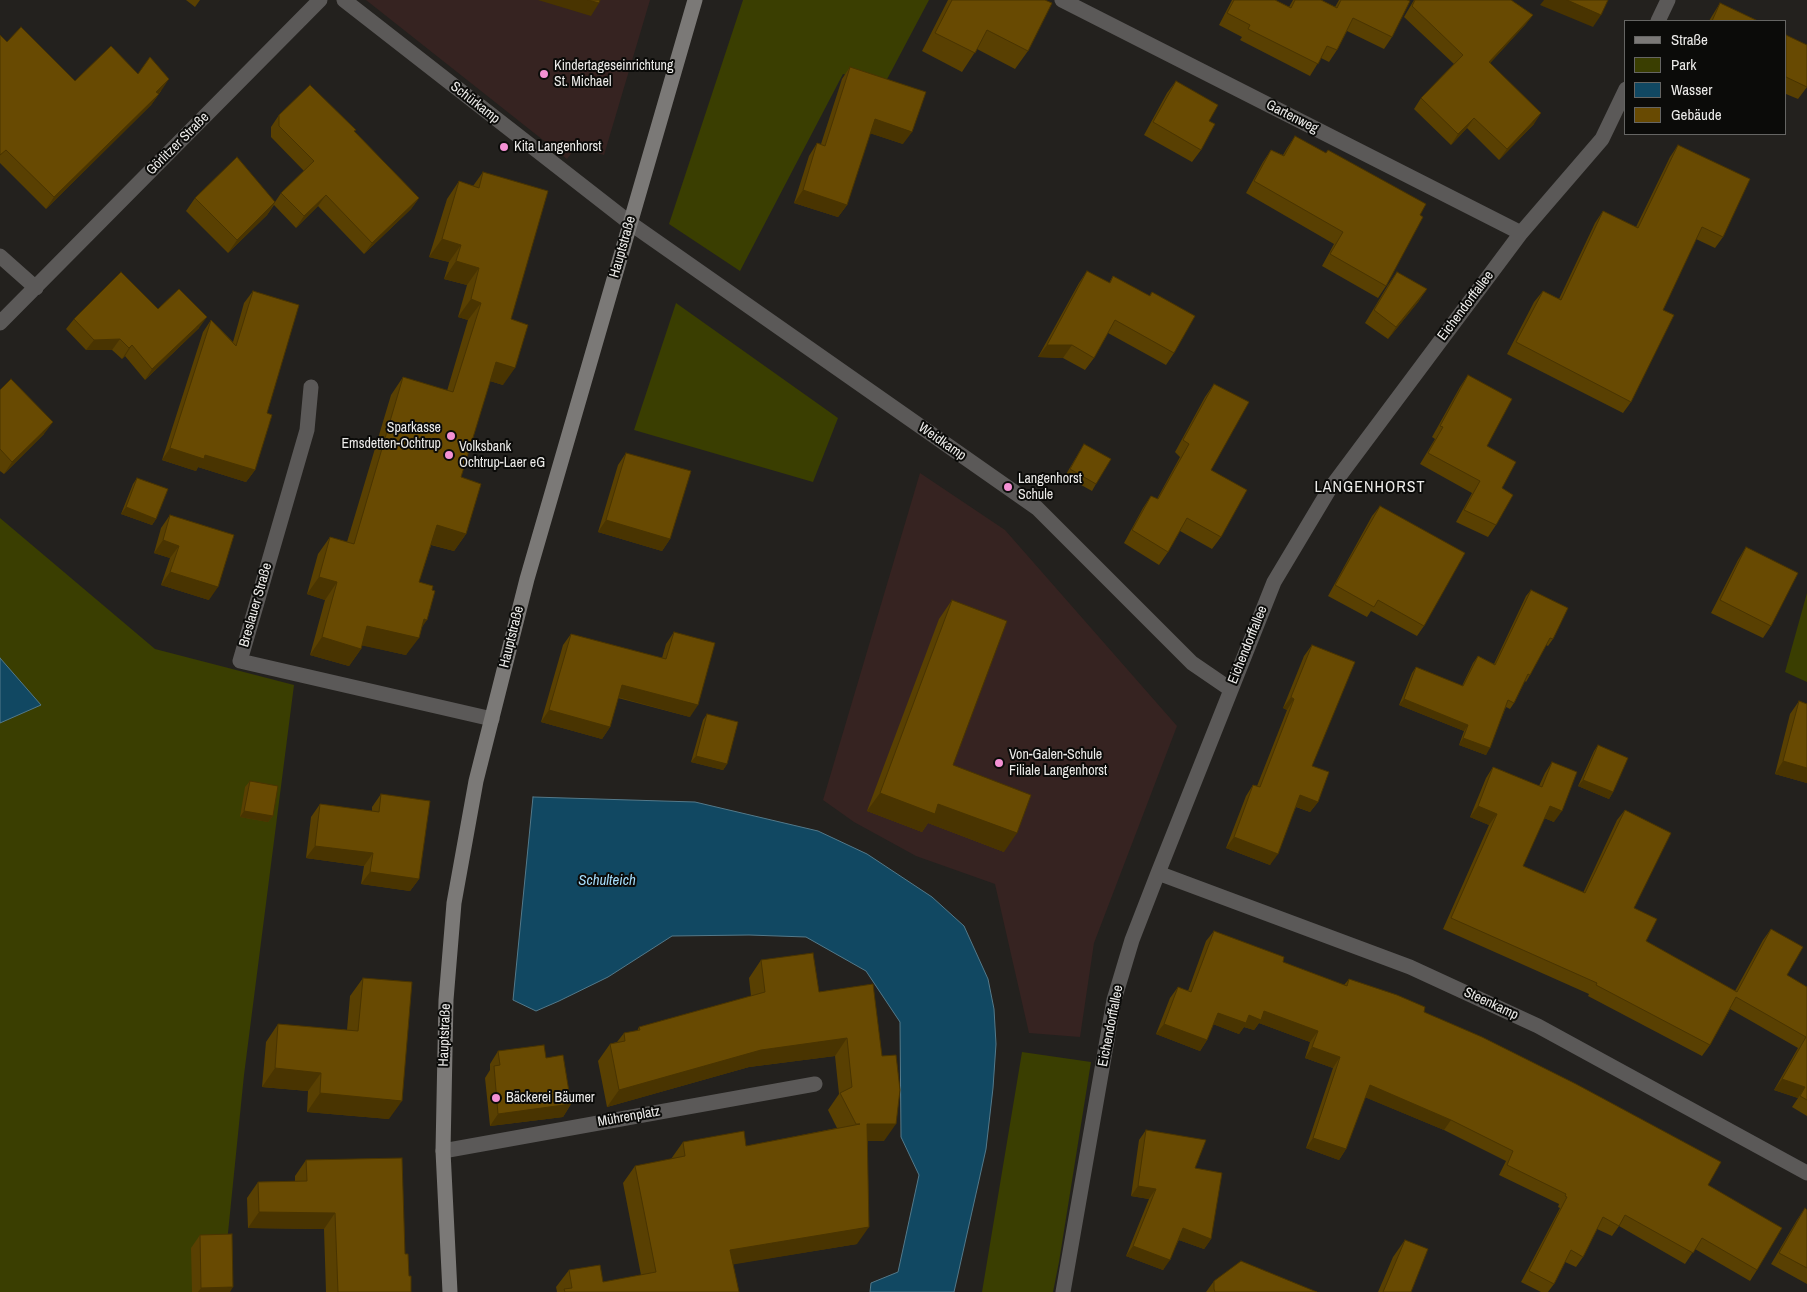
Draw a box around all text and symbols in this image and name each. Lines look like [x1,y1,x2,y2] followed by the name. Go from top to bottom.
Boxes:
[1624,20,1787,135] legend
[1671,29,1708,50] text: Straße
[1671,54,1696,75] text: Park
[554,58,673,90] place label: Kindertageseinrichtung St. Michael
[538,68,550,80] marker: Kindertageseinrichtung St. Michael
[447,79,503,127] street label: Schürkamp
[1671,79,1712,100] text: Wasser
[1263,97,1321,137] street label: Gartenweg
[1671,104,1722,125] text: Gebäude
[143,109,213,179] street label: Görlitzer Straße
[514,139,601,155] place label: Kita Langenhorst
[498,141,510,153] marker: Kita Langenhorst
[606,214,640,280] street label: Hauptstraße
[1434,268,1498,344] street label: Eichendorffallee
[915,419,969,465] street label: Weidkamp
[341,420,441,452] place label: Sparkasse Emsdetten-Ochtrup
[445,430,457,442] marker: Sparkasse Emsdetten-Ochtrup
[459,439,545,472] place label: Volksbank Ochtrup-Laer eG
[443,449,455,461] marker: Volksbank Ochtrup-Laer eG
[1018,471,1082,504] place label: Langenhorst Schule
[1313,478,1427,498] district label: LANGENHORST
[1002,481,1014,493] marker: Langenhorst Schule
[236,561,276,649] street label: Breslauer Straße
[1225,603,1271,687] street label: Eichendorffallee
[496,604,528,670] street label: Hauptstraße
[1009,747,1107,780] place label: Von-Galen-Schule Filiale Langenhorst
[993,757,1005,769] marker: Von-Galen-Schule Filiale Langenhorst
[578,872,636,890] water label: Schulteich
[1095,984,1127,1068] street label: Eichendorffallee
[1461,984,1521,1024] street label: Steenkamp
[436,1003,454,1067] street label: Hauptstraße
[506,1090,595,1106] place label: Bäckerei Bäumer
[490,1092,502,1104] marker: Bäckerei Bäumer
[596,1103,662,1131] street label: Mührenplatz

